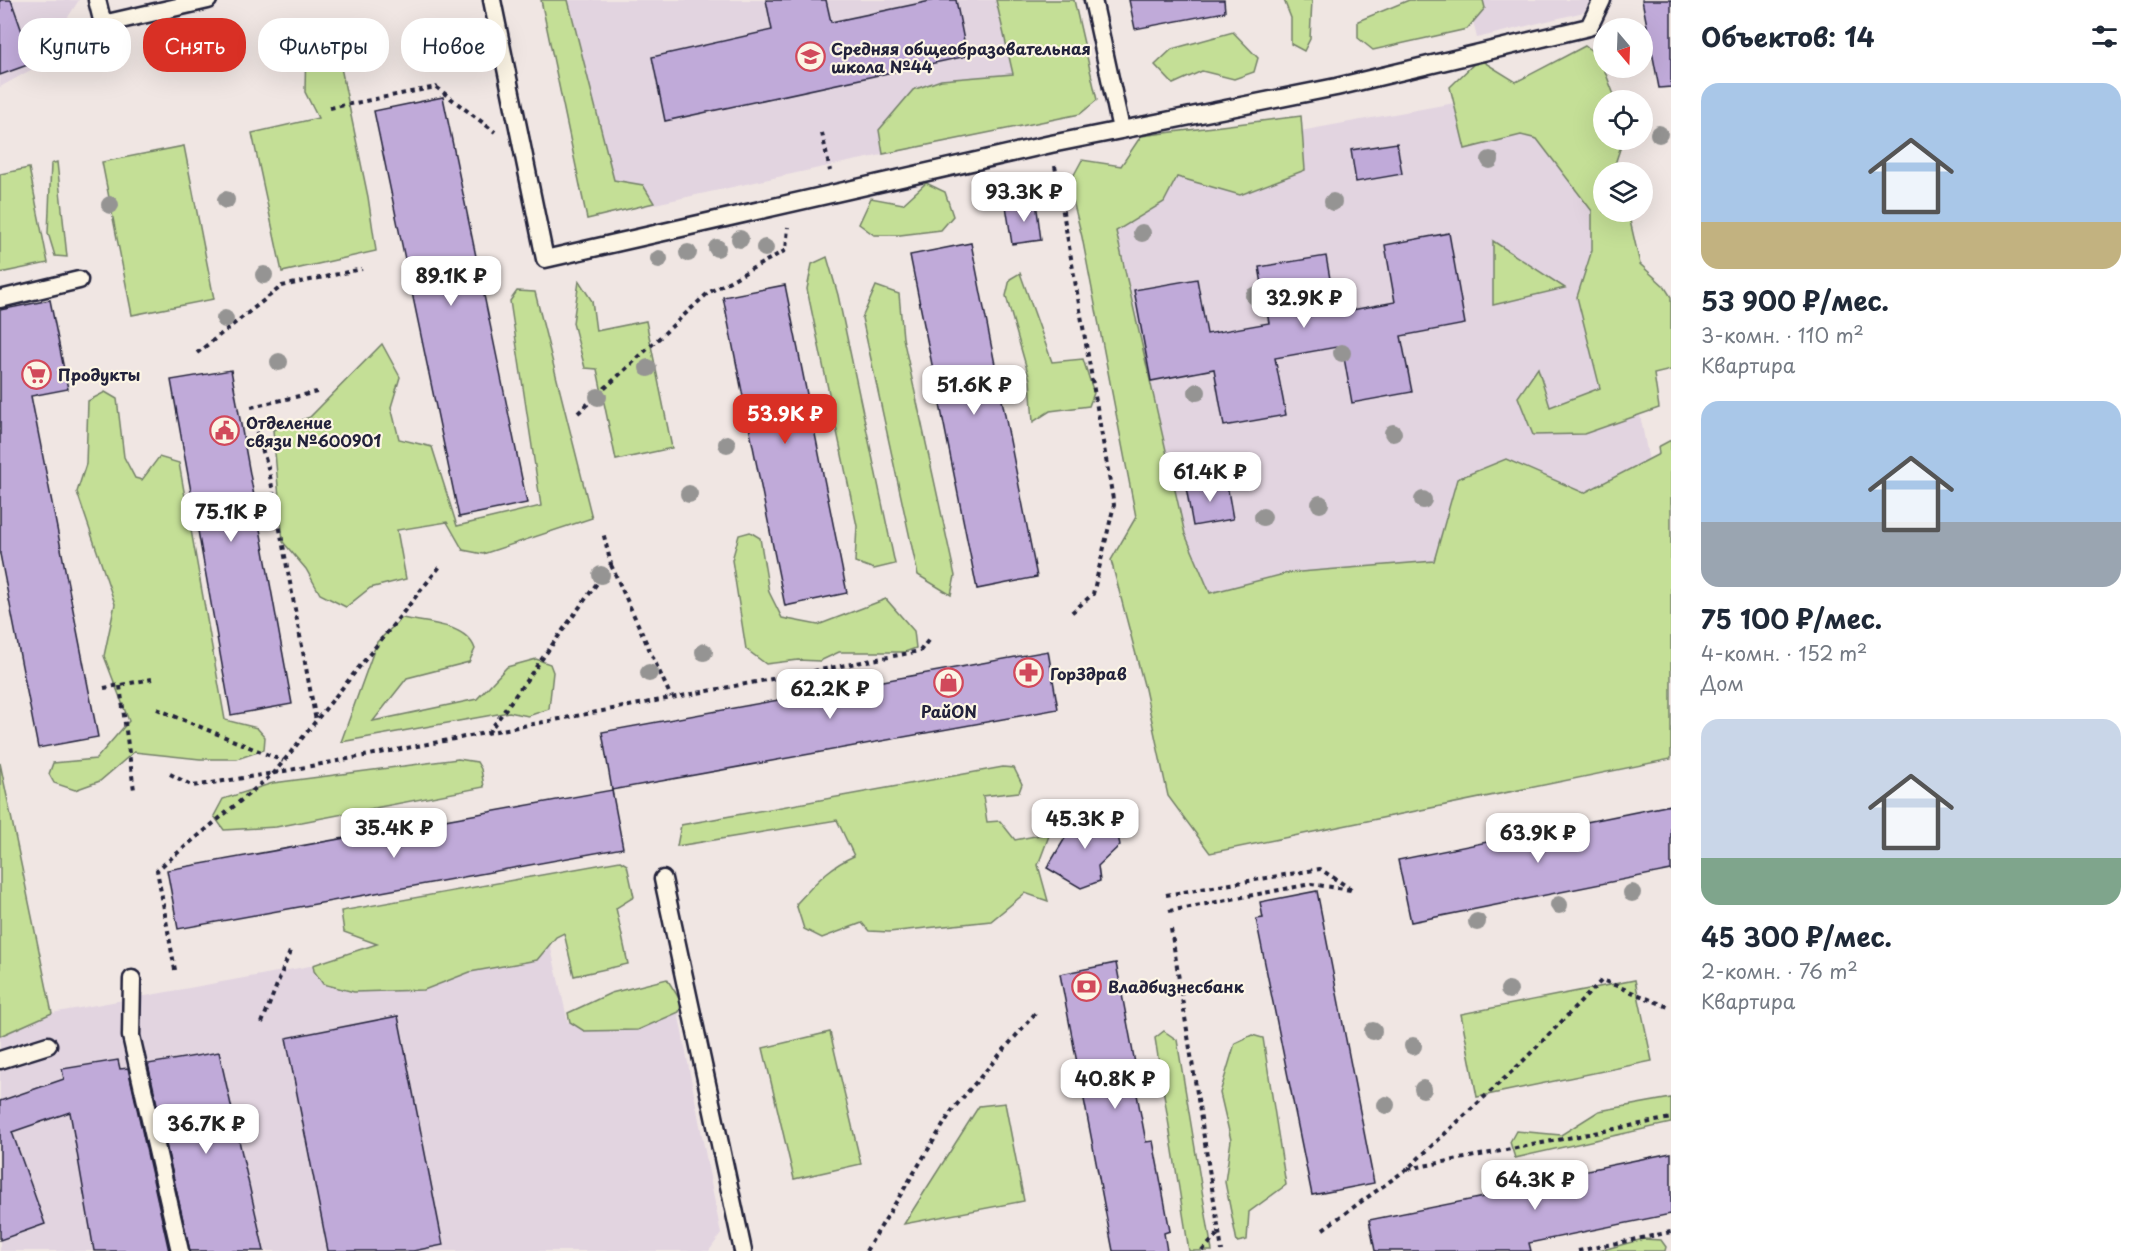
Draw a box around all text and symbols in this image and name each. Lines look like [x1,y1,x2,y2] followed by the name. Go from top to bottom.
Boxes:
[1701,17,1875,56] text: Объектов: 14
[18,18,131,72] chip: Купить
[143,18,246,72] chip: Снять
[258,18,389,72] chip: Фильтры
[401,18,506,72] chip: Новое
[1593,18,1653,78] north arrow
[1593,18,1653,222] map controls
[2088,20,2121,53] icon: filters
[831,36,1091,78] place label: Средняя общеобразовательная школа №44
[794,41,826,73] school or university icon: Средняя общеобразовательная школа №44
[1593,90,1653,150] button: locate
[1857,122,1965,230] icon: home
[1593,162,1653,222] button: layers
[969,172,1079,223] pin: 93.3K ₽
[985,176,1063,206] text: 93.3K ₽
[396,256,506,307] pin: 89.1K ₽
[415,260,487,290] text: 89.1K ₽
[1249,278,1359,329] pin: 32.9K ₽
[1701,281,1889,320] text: 53 900 ₽/мес.
[1266,282,1342,312] text: 32.9K ₽
[1701,320,1864,350] text: 3-комн. · 110 m²
[1701,350,1795,380] text: Квартира
[21,358,53,390] supermarket icon: Продукты
[58,362,141,386] place label: Продукты
[919,365,1029,416] pin: 51.6K ₽
[936,369,1012,399] text: 51.6K ₽
[730,394,840,445] pin: 53.9K ₽
[747,398,823,428] text: 53.9K ₽
[246,410,381,452] place label: Отделение связи №600901
[209,415,241,447] public building icon: Отделение связи №600901
[1857,440,1965,548] icon: home
[1155,452,1265,503] pin: 61.4K ₽
[1173,456,1247,486] text: 61.4K ₽
[176,492,286,543] pin: 75.1K ₽
[195,496,267,526] text: 75.1K ₽
[1701,599,1882,638] text: 75 100 ₽/мес.
[1701,638,1867,668] text: 4-комн. · 152 m²
[1013,657,1045,689] pharmacy icon: ГорЗдрав
[1050,661,1127,685] place label: ГорЗдрав
[933,667,965,699] shop icon: РайON
[1701,668,1744,698] text: Дом
[775,669,885,720] pin: 62.2K ₽
[791,673,869,703] text: 62.2K ₽
[921,699,977,723] place label: РайON
[1857,758,1965,866] icon: home
[1030,799,1140,850] pin: 45.3K ₽
[1046,803,1124,833] text: 45.3K ₽
[339,808,449,859] pin: 35.4K ₽
[355,812,433,842] text: 35.4K ₽
[1483,813,1593,864] pin: 63.9K ₽
[1500,817,1576,847] text: 63.9K ₽
[1701,917,1892,956] text: 45 300 ₽/мес.
[1701,956,1858,986] text: 2-комн. · 76 m²
[1071,970,1103,1002] bank icon: Владбизнесбанк
[1108,974,1245,998] place label: Владбизнесбанк
[1701,986,1795,1016] text: Квартира
[1060,1059,1170,1110] pin: 40.8K ₽
[1075,1063,1155,1093] text: 40.8K ₽
[151,1104,261,1155] pin: 36.7K ₽
[167,1108,245,1138] text: 36.7K ₽
[1480,1160,1590,1211] pin: 64.3K ₽
[1495,1164,1575,1194] text: 64.3K ₽

